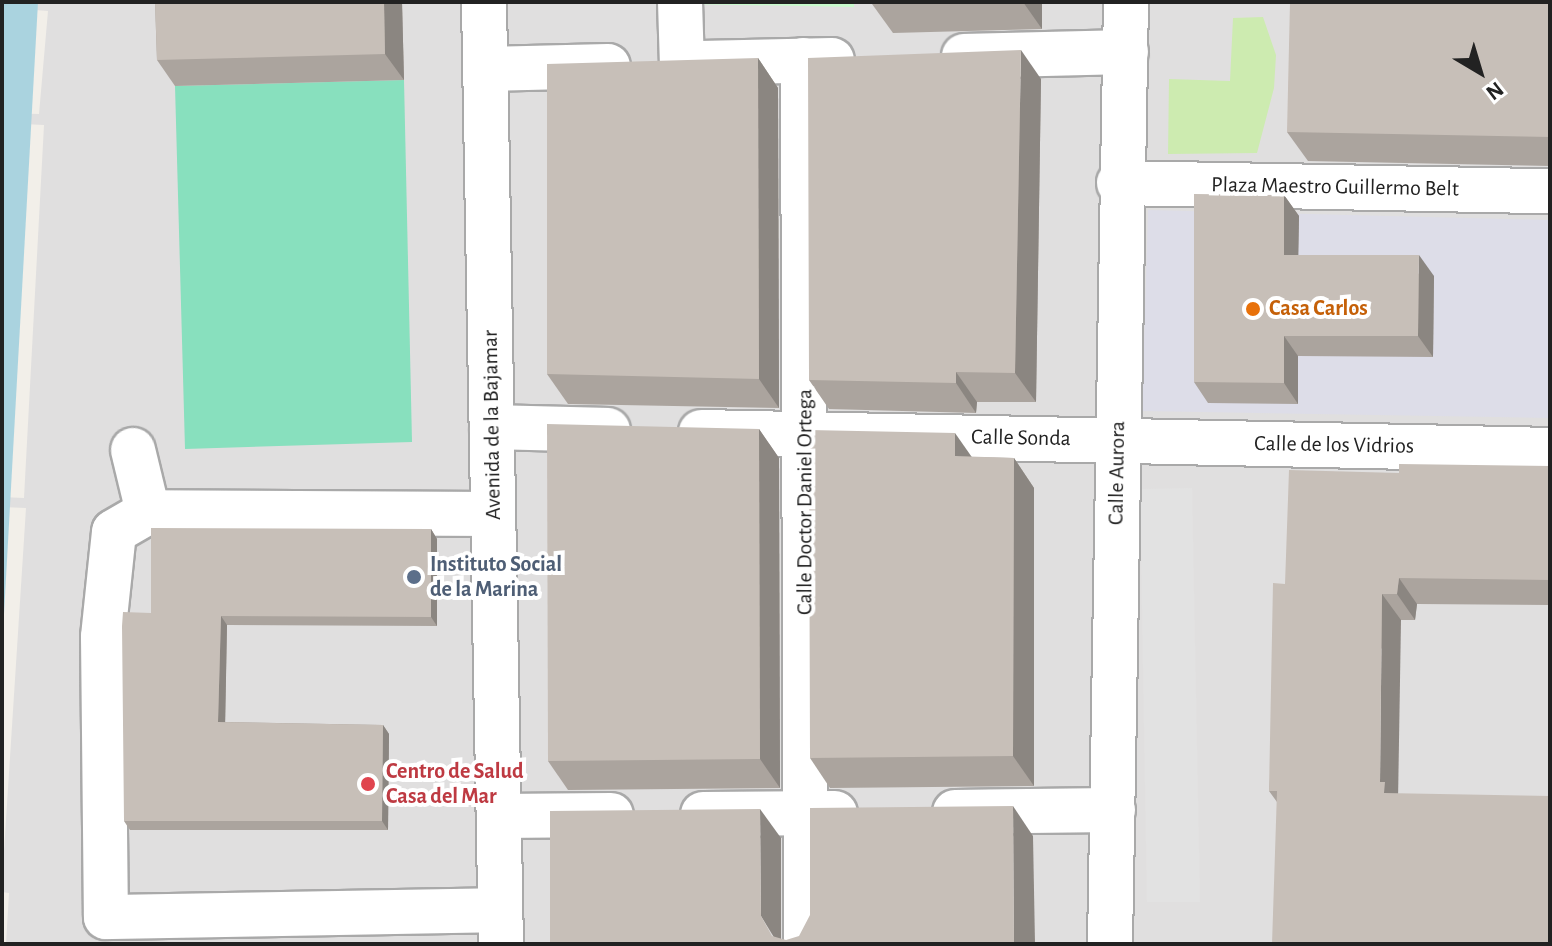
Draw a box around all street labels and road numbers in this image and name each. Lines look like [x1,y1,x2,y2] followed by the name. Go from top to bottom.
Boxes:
[1211,172,1459,202] street label: Plaza Maestro Guillermo Belt
[477,330,507,520] street label: Avenida de la Bajamar
[792,389,818,615] street label: Calle Doctor Daniel Ortega
[1103,421,1131,525] street label: Calle Aurora
[971,424,1071,452] street label: Calle Sonda
[1254,430,1414,460] street label: Calle de los Vidrios

